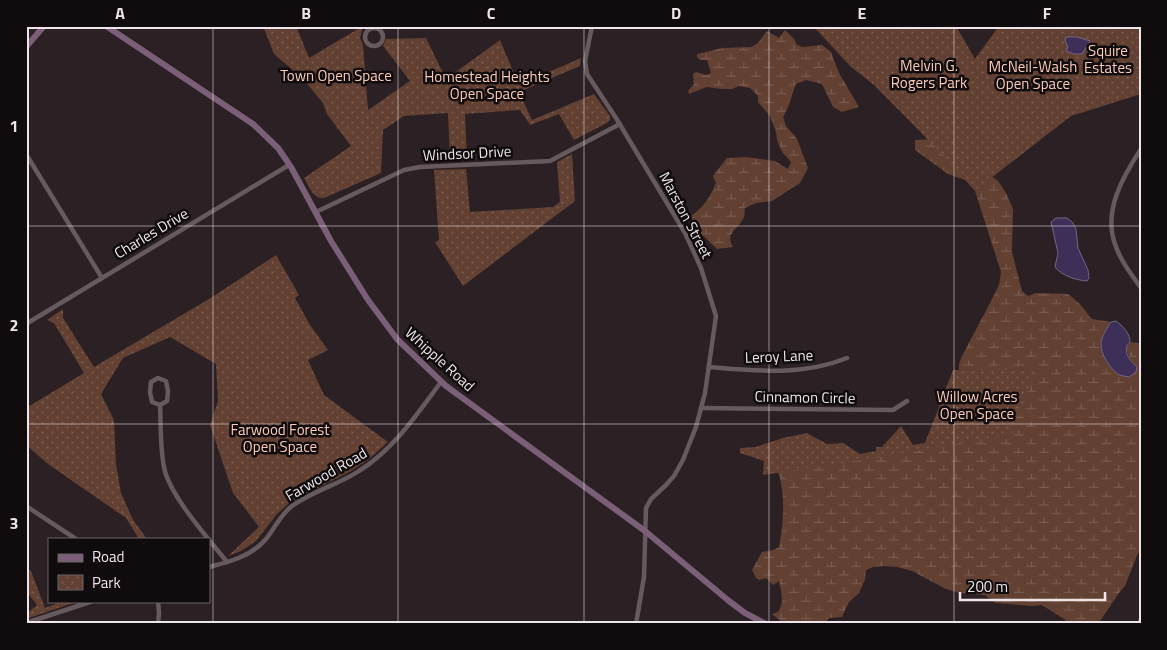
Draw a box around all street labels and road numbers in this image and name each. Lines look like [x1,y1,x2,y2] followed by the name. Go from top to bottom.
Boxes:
[422,139,512,167] street label: Windsor Drive
[653,167,719,263] street label: Marston Street
[109,202,193,264] street label: Charles Drive
[400,321,480,397] street label: Whipple Road
[744,343,814,369] street label: Leroy Lane
[754,385,856,409] street label: Cinnamon Circle
[281,441,371,507] street label: Farwood Road

